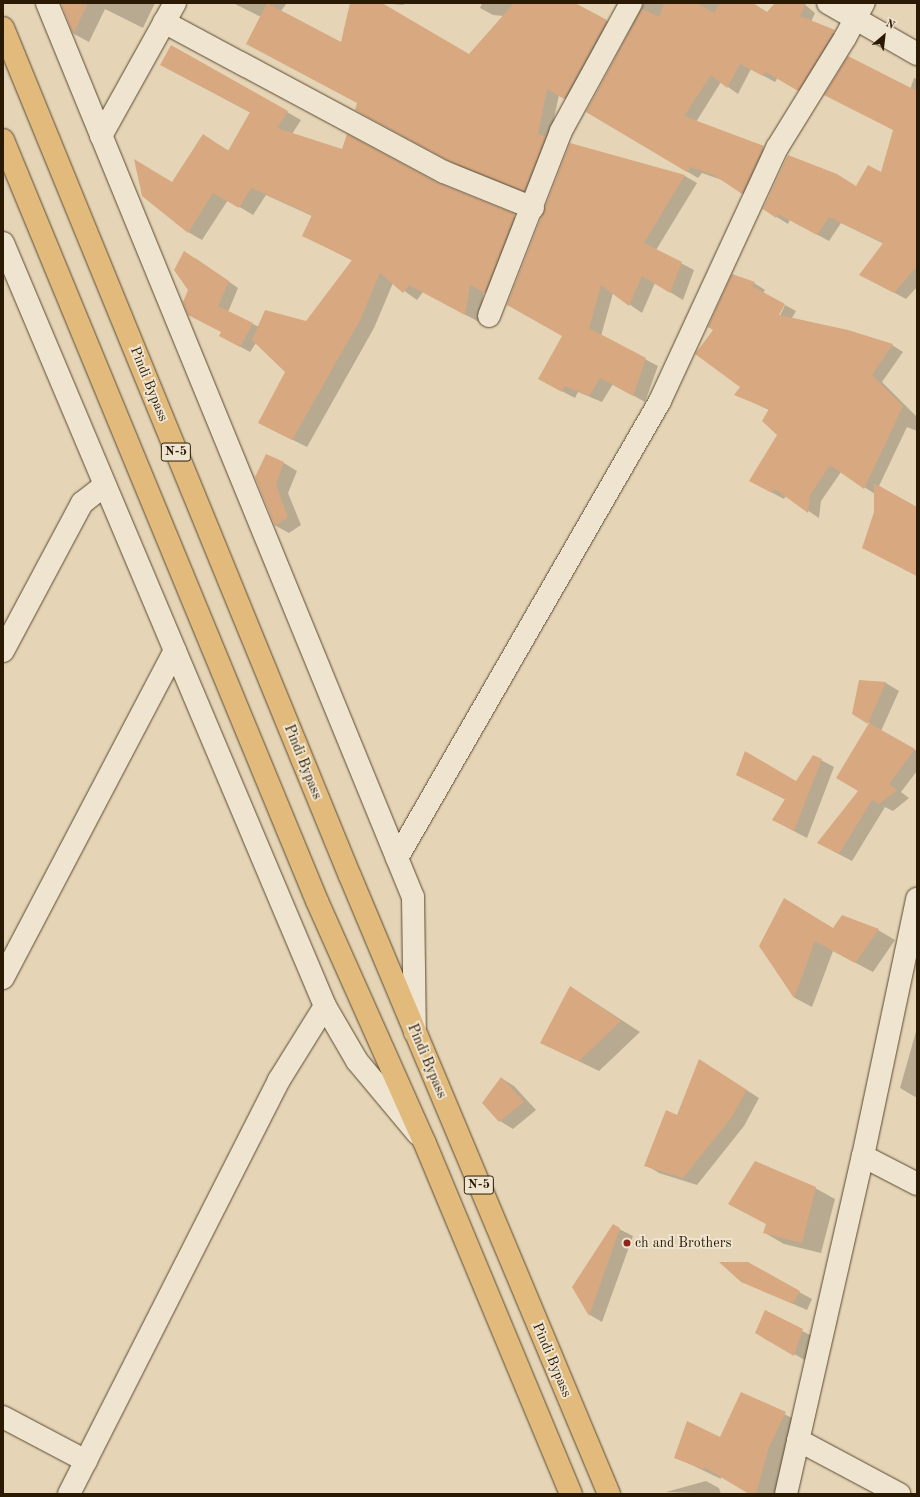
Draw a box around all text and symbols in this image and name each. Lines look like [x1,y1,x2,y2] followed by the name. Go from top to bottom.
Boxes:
[864,16,904,56] north arrow
[884,18,896,32] text: N
[126,344,172,424] street label: Pindi Bypass
[160,441,192,463] road number: N-5
[280,722,326,802] street label: Pindi Bypass
[404,1021,450,1101] street label: Pindi Bypass
[463,1174,495,1196] road number: N-5
[635,1235,731,1251] place label: ch and Brothers
[622,1238,632,1248] marker: ch and Brothers
[529,1320,575,1400] street label: Pindi Bypass

